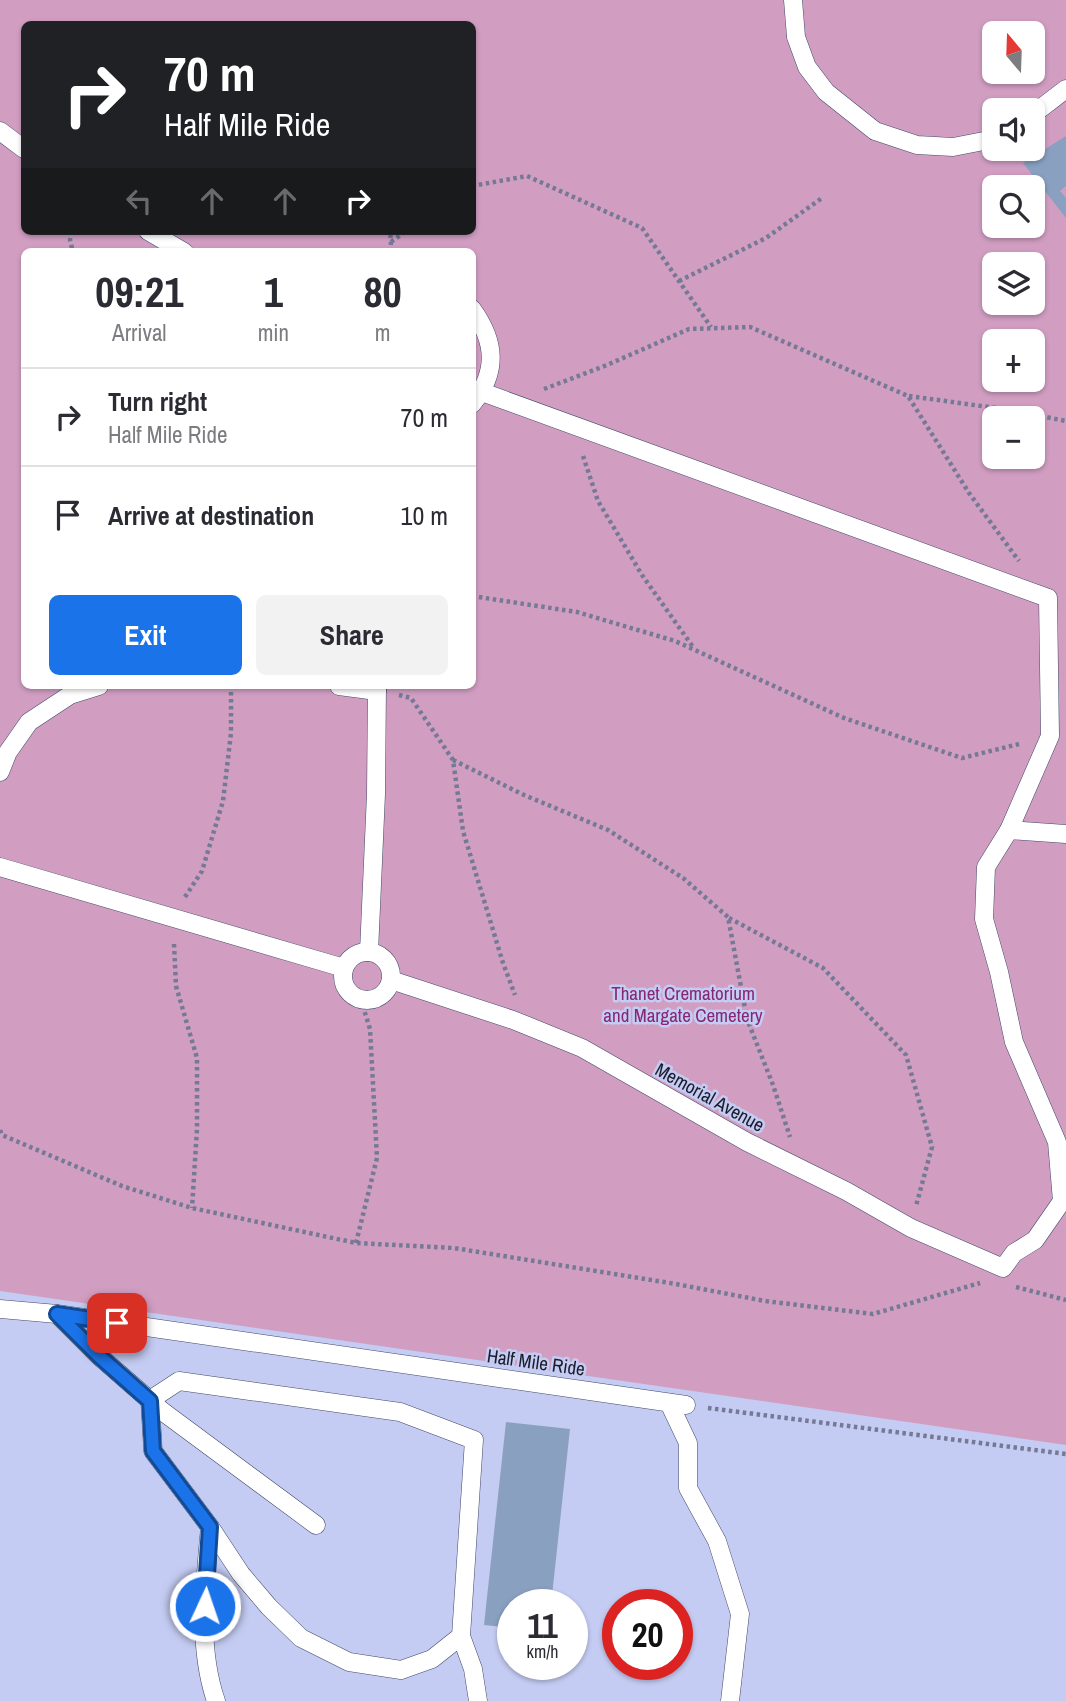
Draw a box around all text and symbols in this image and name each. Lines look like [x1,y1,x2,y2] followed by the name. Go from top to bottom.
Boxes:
[982,21,1045,84] north arrow
[982,21,1045,469] map controls
[164,40,256,106] text: 70 m
[49,49,140,140] icon: right
[982,98,1045,161] button: sound
[164,103,330,146] text: Half Mile Ride
[982,175,1045,238] button: search
[120,182,158,220] icon: left
[193,182,231,220] icon: ahead
[266,182,304,220] icon: ahead
[339,182,377,220] icon: right
[982,252,1045,315] button: layers
[95,264,183,320] text: 09:21
[264,264,283,320] text: 1
[363,264,402,320] text: 80
[112,317,167,348] text: Arrival
[258,317,289,348] text: min
[375,317,390,348] text: m
[982,329,1045,392] button: +
[108,384,207,419] text: Turn right
[49,398,87,436] icon: right
[401,400,448,435] text: 70 m
[982,406,1045,469] button: −
[108,419,228,450] text: Half Mile Ride
[49,496,87,534] icon: arrive
[108,498,314,533] text: Arrive at destination
[401,498,448,533] text: 10 m
[49,595,242,675] button: Exit
[256,595,448,675] button: Share
[603,980,763,1028] park label: Thanet Crematorium and Margate Cemetery
[651,1056,769,1138] street label: Memorial Avenue
[87,1293,147,1353] pin
[98,1304,136,1342] icon: arrive
[485,1342,587,1382] street label: Half Mile Ride
[168,1569,242,1643] position arrow
[602,1589,693,1680] speed limit sign: 20
[527,1602,558,1649] text: 11
[527,1639,559,1664] text: km/h

